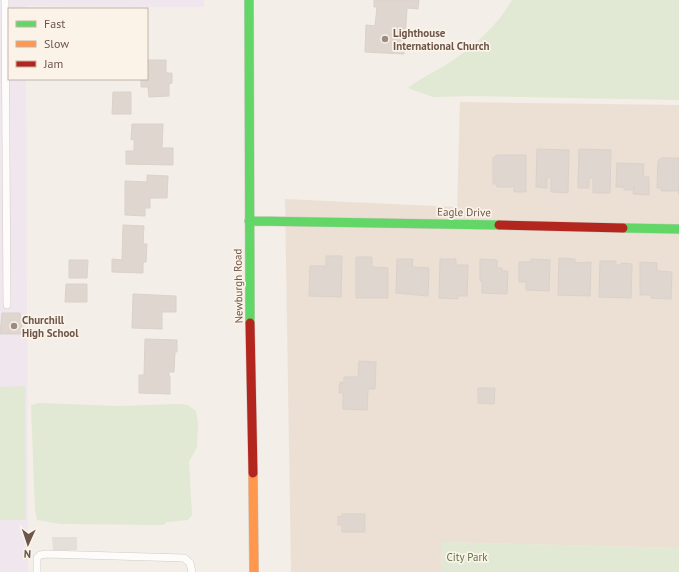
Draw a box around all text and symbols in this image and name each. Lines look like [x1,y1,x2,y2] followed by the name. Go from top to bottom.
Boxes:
[8,8,148,80] legend
[44,16,65,31] text: Fast
[393,26,490,53] place label: Lighthouse International Church
[380,34,390,44] marker: Lighthouse International Church
[44,36,69,51] text: Slow
[43,56,63,71] text: Jam
[437,205,491,219] street label: Eagle Drive
[230,248,246,323] street label: Newburgh Road
[22,313,79,340] place label: Churchill High School
[9,321,19,331] marker: Churchill High School
[8,524,48,564] north arrow
[23,547,31,561] text: N
[447,550,488,564] park label: City Park

